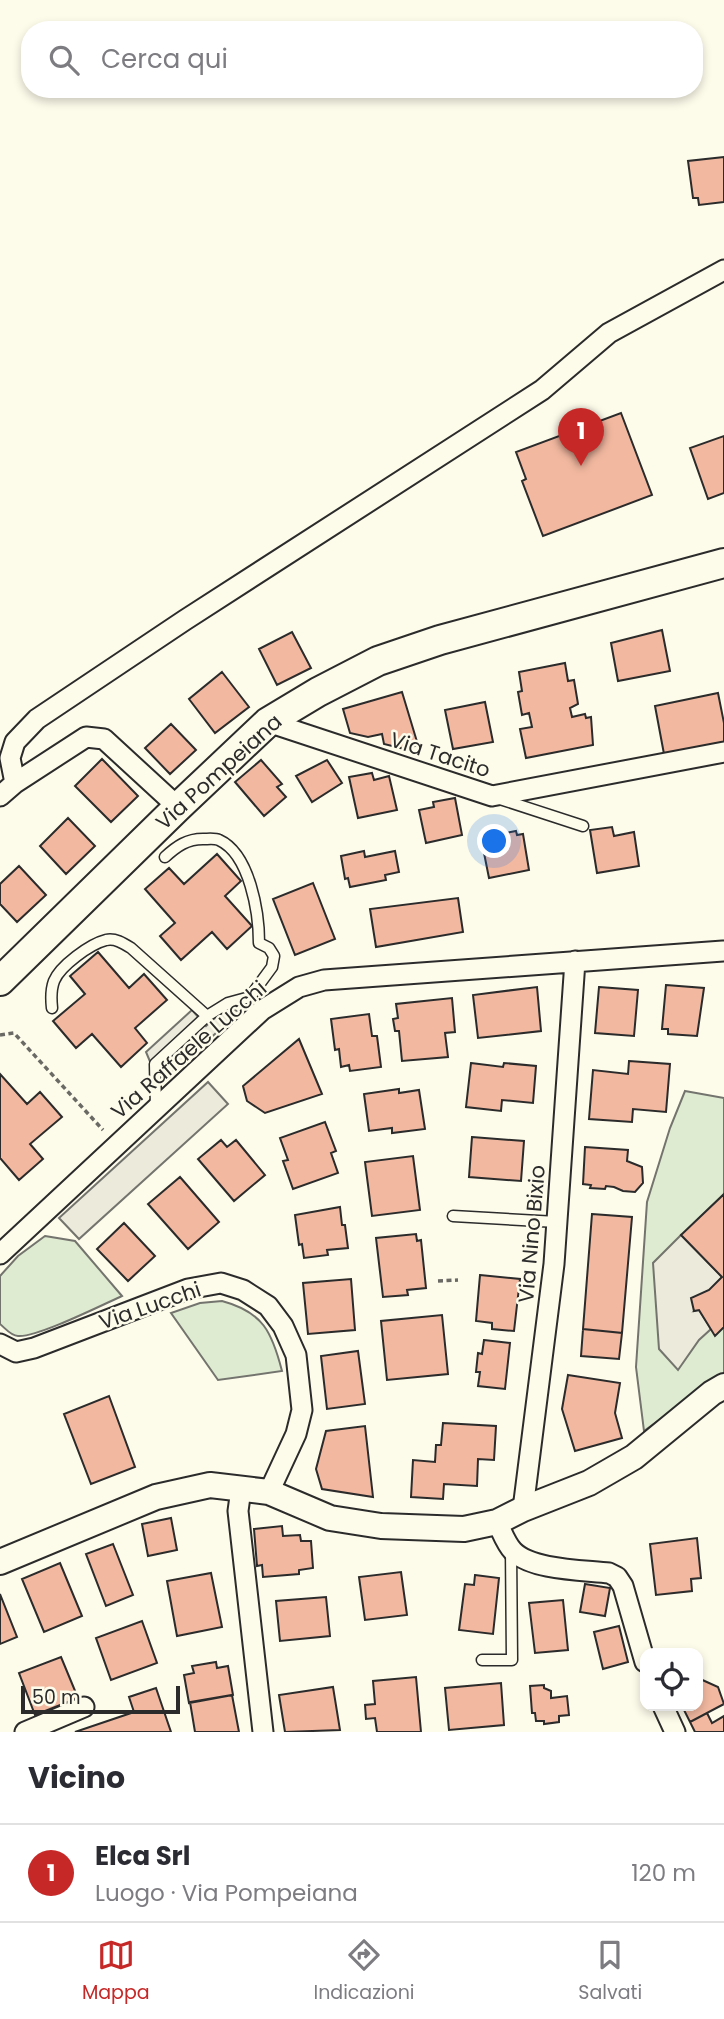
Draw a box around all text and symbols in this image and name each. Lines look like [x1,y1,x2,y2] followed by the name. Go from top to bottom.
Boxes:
[21,21,703,98] search box
[45,41,83,79] icon: search
[101,41,228,77] text: Cerca qui
[558,408,604,466] pin: 1
[149,707,288,836] street label: Via Pompeiana
[386,725,494,784] street label: Via Tacito
[477,824,511,858] your location
[105,974,273,1125] street label: Via Raffaele Lucchi
[511,1164,552,1304] street label: Via Nino Bixio
[95,1275,205,1336] street label: Via Lucchi
[640,1648,703,1711] map controls
[640,1648,703,1711] button: locate
[21,1683,180,1715] scale bar
[32,1684,81,1711] text: 50 m
[28,1756,125,1799] text: Vicino
[95,1838,190,1874] text: Elca Srl
[47,1857,55,1889] text: 1
[631,1857,696,1889] text: 120 m
[95,1877,358,1909] text: Luogo · Via Pompeiana
[82,1936,150,2007] tab: Mappa
[313,1936,415,2007] tab: Indicazioni
[578,1936,642,2007] tab: Salvati

